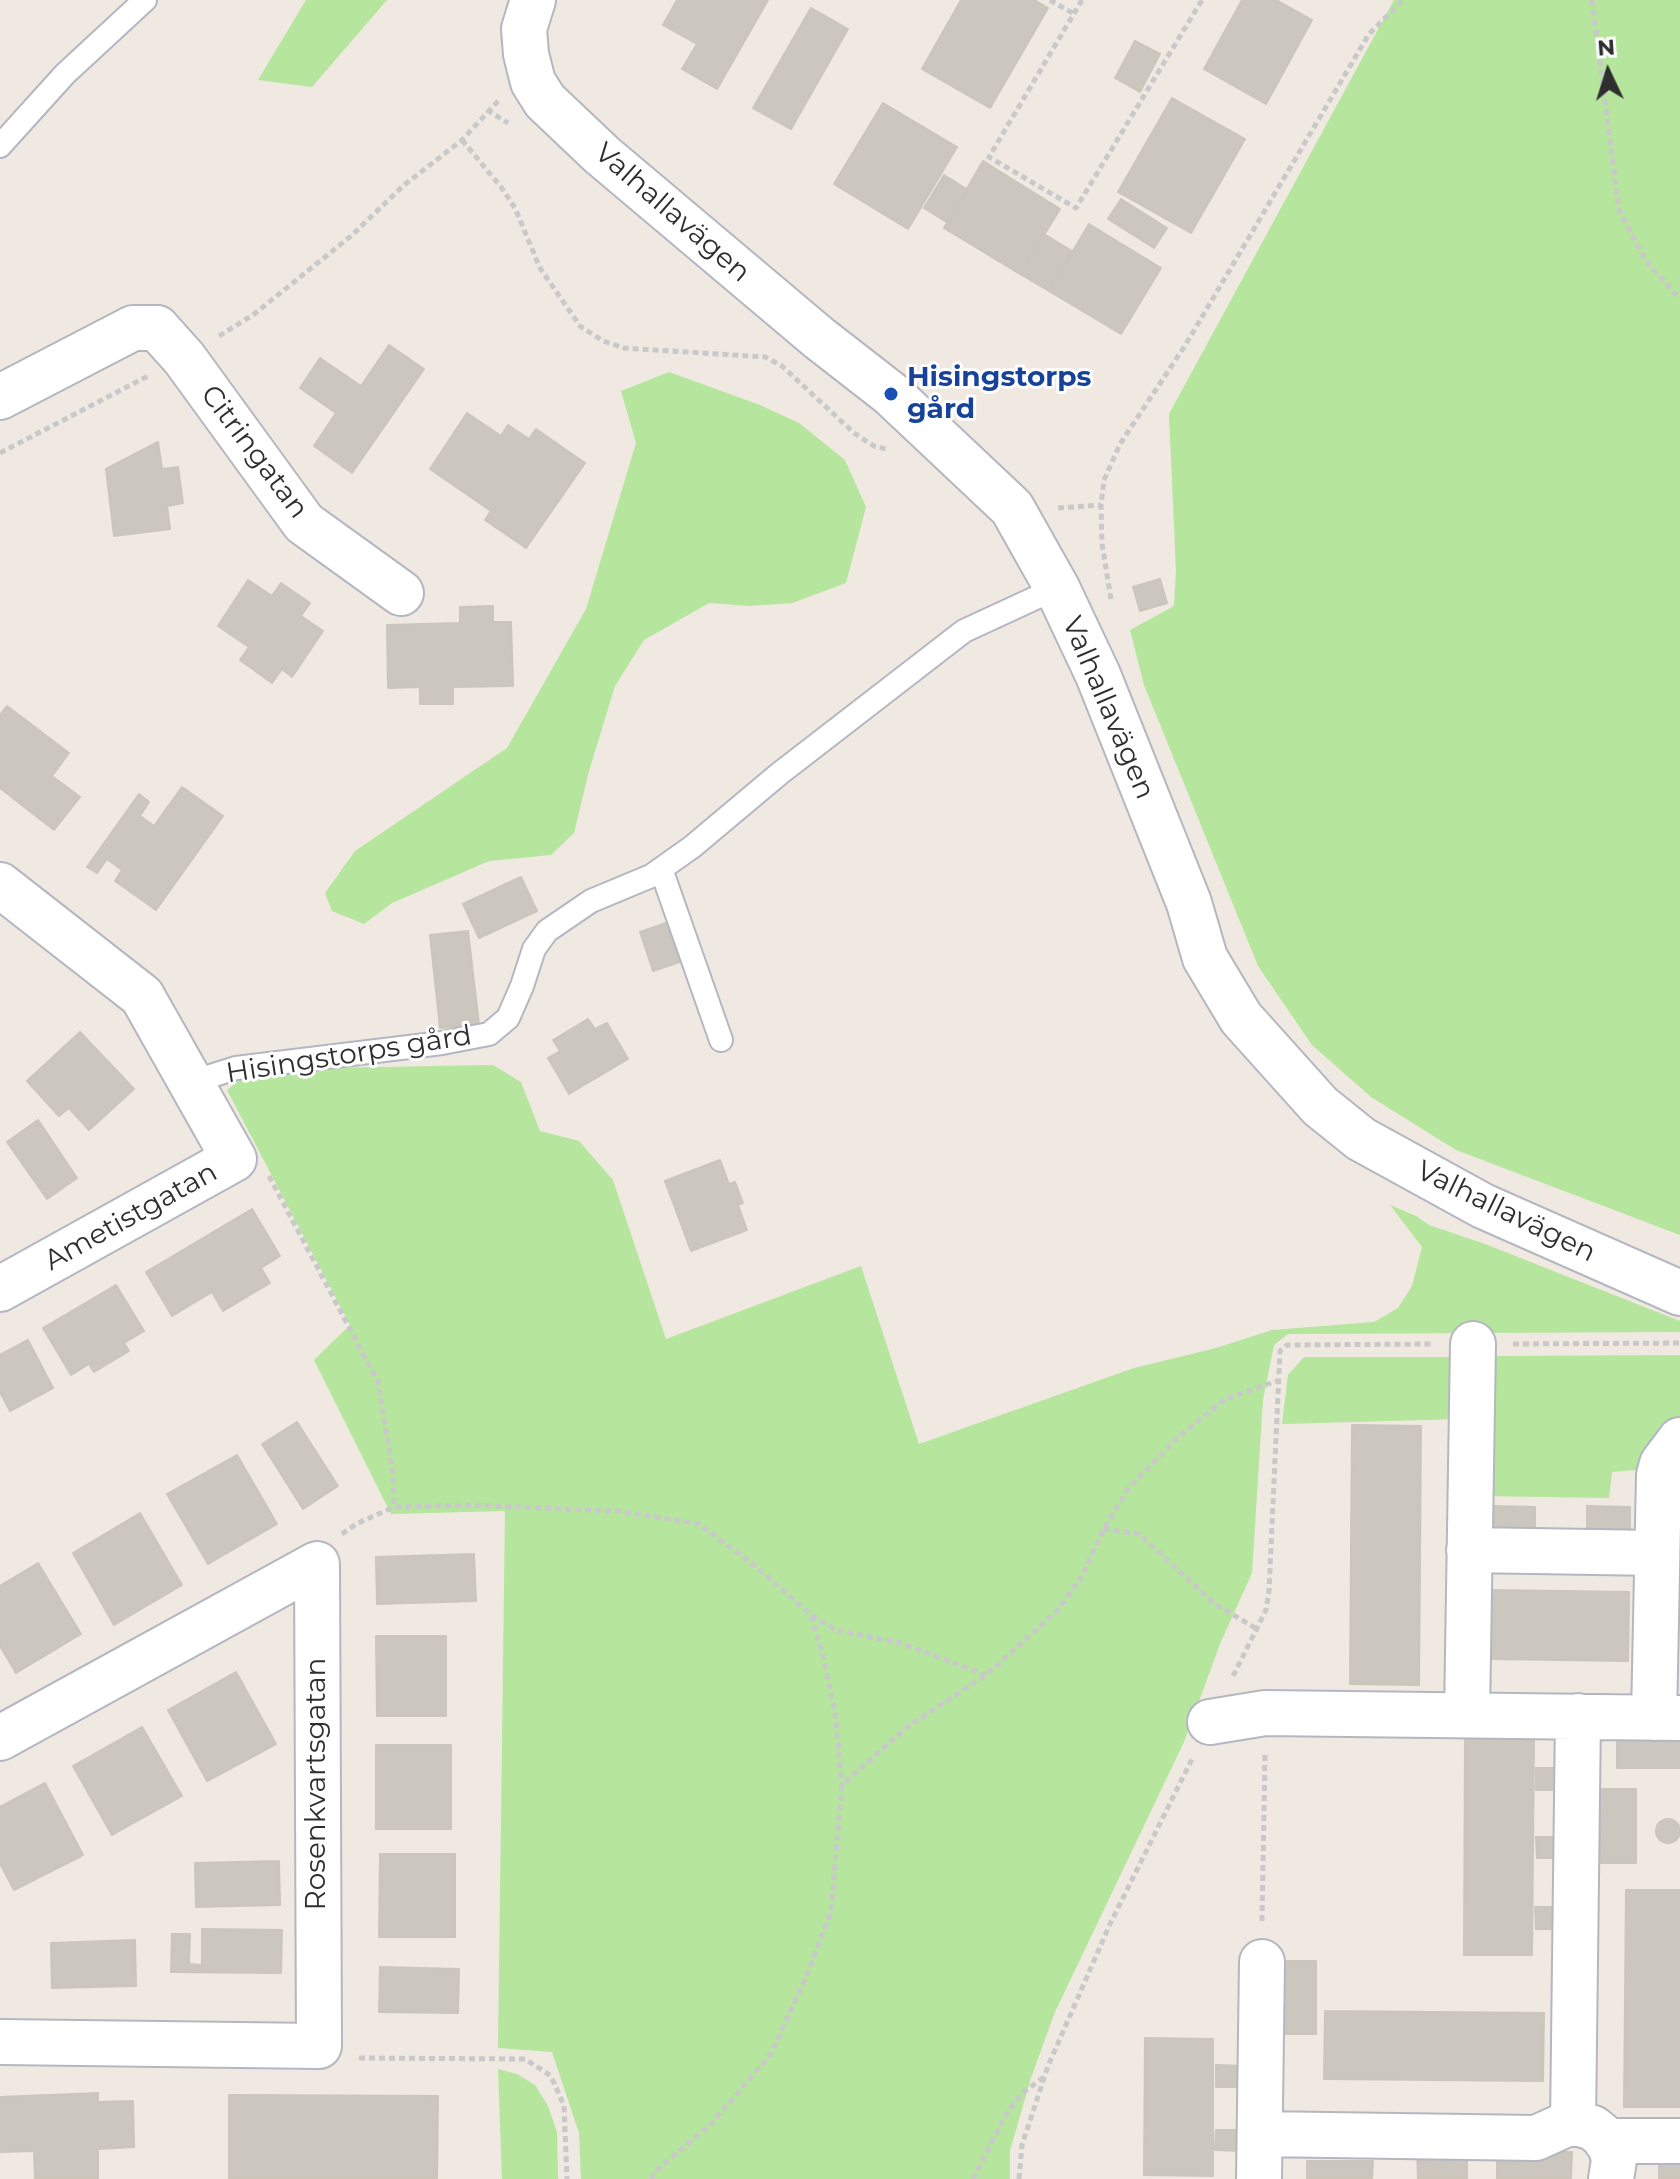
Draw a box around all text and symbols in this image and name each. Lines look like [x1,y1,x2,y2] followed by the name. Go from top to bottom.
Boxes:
[1568,32,1648,112] north arrow
[1596,33,1616,62] text: N
[587,136,757,290] street label: Valhallavägen
[907,361,1091,427] place label: Hisingstorps gård
[193,379,315,525] street label: Citringatan
[882,385,900,403] marker: Hisingstorps gård
[1054,612,1162,804] street label: Valhallavägen
[224,1019,474,1091] street label: Hisingstorps gård
[1411,1154,1601,1270] street label: Valhallavägen
[39,1156,223,1278] street label: Ametistgatan
[300,1657,334,1911] street label: Rosenkvartsgatan

